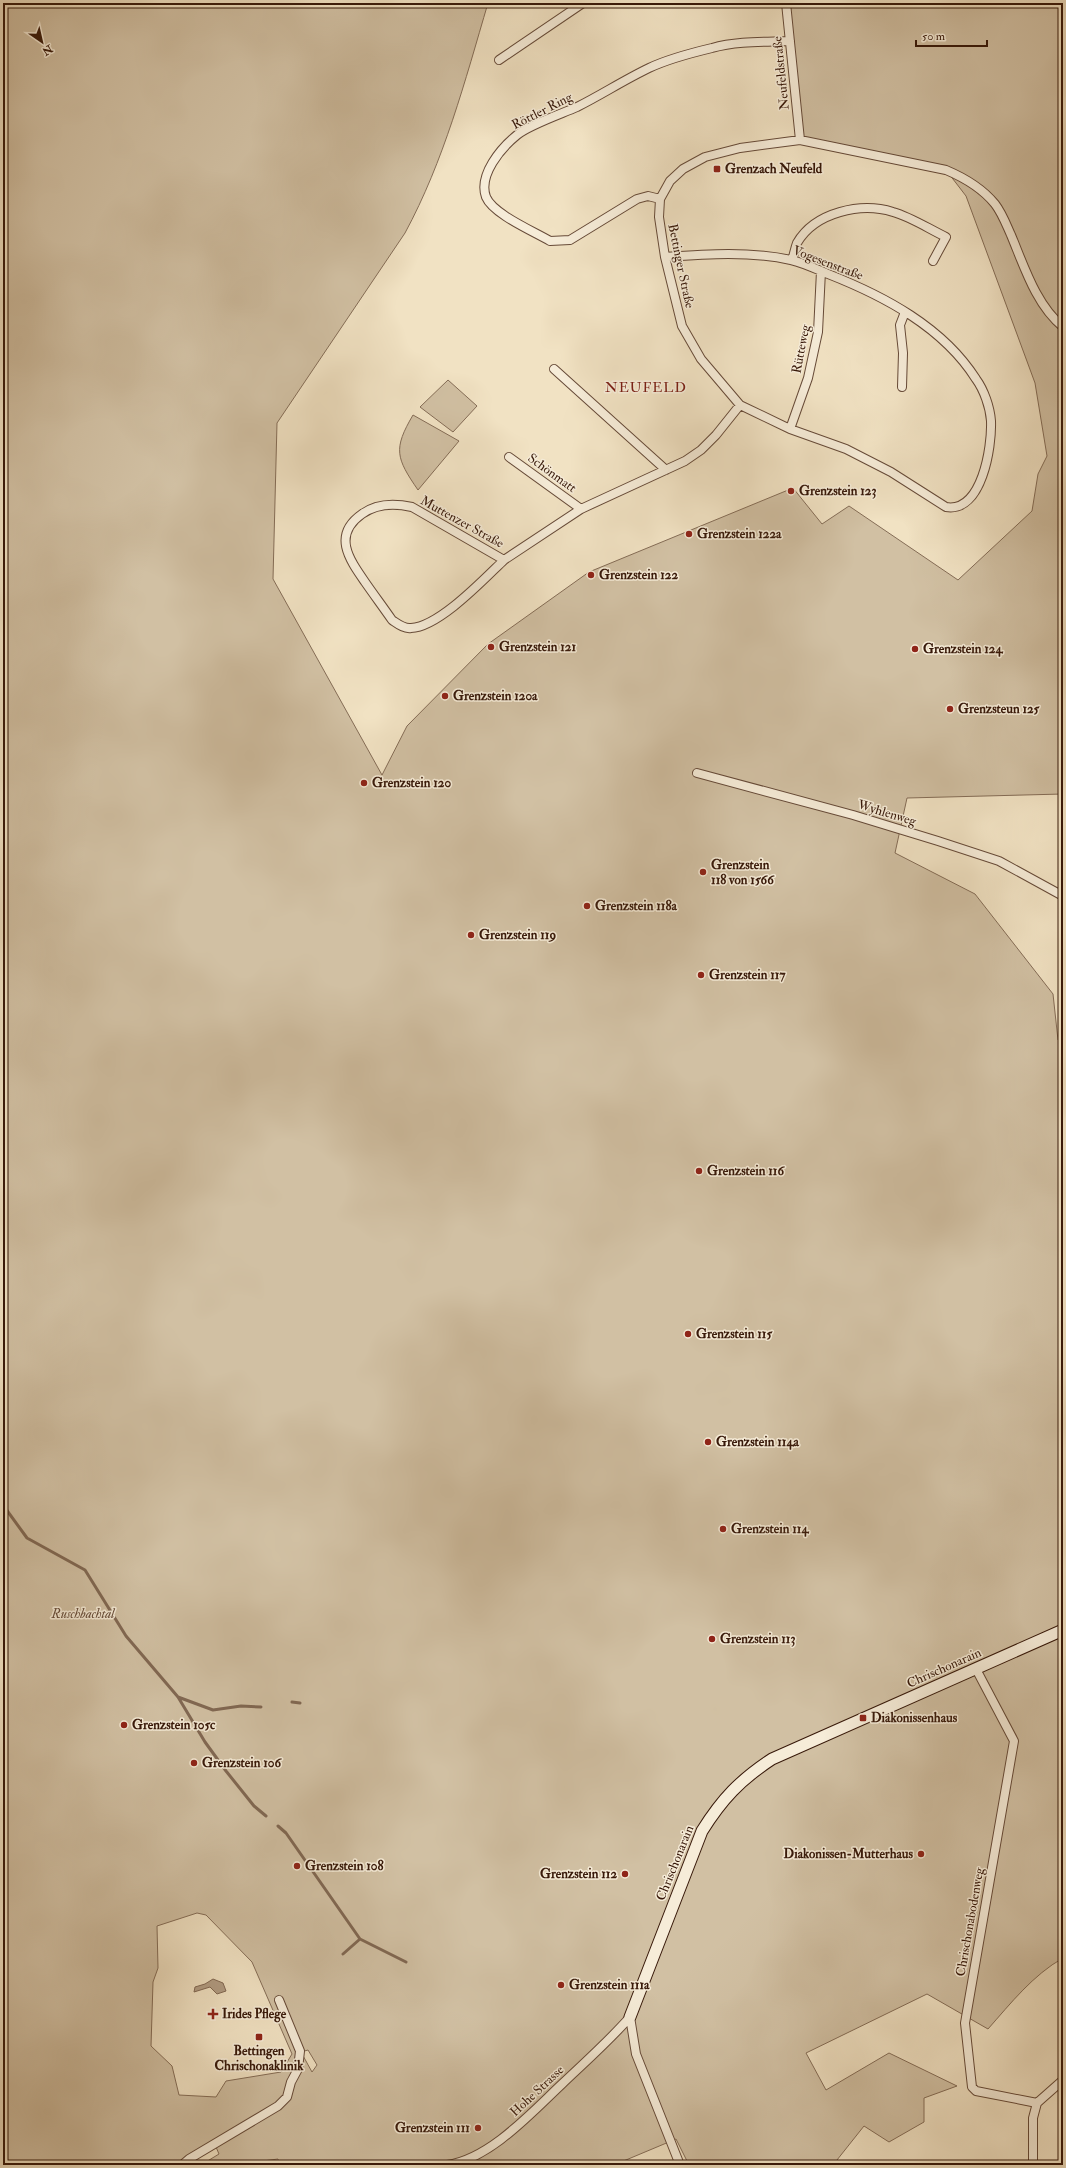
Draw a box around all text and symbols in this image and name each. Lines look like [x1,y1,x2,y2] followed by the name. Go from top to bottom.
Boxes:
[22,22,62,62] north arrow
[916,22,987,48] scale bar
[922,29,946,44] text: 50 m
[769,35,793,111] street label: Neufeldstraße
[39,41,56,59] text: N
[509,89,576,133] street label: Röttler Ring
[725,161,823,177] place label: Grenzach Neufeld
[712,164,722,174] marker: Grenzach Neufeld
[664,222,698,310] street label: Bettinger Straße
[791,242,866,284] street label: Vogesenstraße
[788,323,814,375] street label: Rütteweg
[605,379,687,396] district label: NEUFELD
[525,450,579,496] street label: Schönmatt
[799,483,876,499] place label: Grenzstein 123
[786,486,796,496] marker: Grenzstein 123
[417,492,507,552] street label: Muttenzer Straße
[697,526,782,542] place label: Grenzstein 122a
[684,529,694,539] marker: Grenzstein 122a
[599,567,678,583] place label: Grenzstein 122
[586,570,596,580] marker: Grenzstein 122
[499,639,576,655] place label: Grenzstein 121
[923,641,1003,657] place label: Grenzstein 124
[486,642,496,652] marker: Grenzstein 121
[910,644,920,654] marker: Grenzstein 124
[453,688,538,704] place label: Grenzstein 120a
[440,691,450,701] marker: Grenzstein 120a
[958,701,1040,717] place label: Grenzsteun 125
[945,704,955,714] marker: Grenzsteun 125
[372,775,451,791] place label: Grenzstein 120
[359,778,369,788] marker: Grenzstein 120
[855,796,919,831] street label: Wyhlenweg
[711,857,775,888] place label: Grenzstein 118 von 1566
[698,867,708,877] marker: Grenzstein 118 von 1566
[595,898,678,914] place label: Grenzstein 118a
[582,901,592,911] marker: Grenzstein 118a
[479,927,556,943] place label: Grenzstein 119
[466,930,476,940] marker: Grenzstein 119
[709,967,786,983] place label: Grenzstein 117
[696,970,706,980] marker: Grenzstein 117
[707,1163,785,1179] place label: Grenzstein 116
[694,1166,704,1176] marker: Grenzstein 116
[696,1326,772,1342] place label: Grenzstein 115
[683,1329,693,1339] marker: Grenzstein 115
[716,1434,799,1450] place label: Grenzstein 114a
[703,1437,713,1447] marker: Grenzstein 114a
[731,1521,809,1537] place label: Grenzstein 114
[718,1524,728,1534] marker: Grenzstein 114
[51,1606,115,1622] park label: Ruschbachtal
[720,1631,795,1647] place label: Grenzstein 113
[707,1634,717,1644] marker: Grenzstein 113
[904,1644,984,1692] street label: Chrischonarain
[871,1710,958,1726] place label: Diakonissenhaus
[858,1713,868,1723] marker: Diakonissenhaus
[132,1717,216,1733] place label: Grenzstein 105c
[119,1720,129,1730] marker: Grenzstein 105c
[202,1755,282,1771] place label: Grenzstein 106
[189,1758,199,1768] marker: Grenzstein 106
[653,1823,697,1903] street label: Chrischonarain
[784,1846,914,1862] place label: Diakonissen-Mutterhaus
[916,1849,926,1859] marker: Diakonissen-Mutterhaus
[305,1858,384,1874] place label: Grenzstein 108
[292,1861,302,1871] marker: Grenzstein 108
[540,1866,617,1882] place label: Grenzstein 112
[953,1866,988,1978] street label: Chrischonabodenweg
[620,1869,630,1879] marker: Grenzstein 112
[569,1977,650,1993] place label: Grenzstein 111a
[556,1980,566,1990] marker: Grenzstein 111a
[222,2006,287,2023] place label: Irides Pflege
[207,2008,219,2020] marker: Irides Pflege
[254,2032,264,2042] marker: Bettingen Chrischonaklinik
[215,2043,304,2074] place label: Bettingen Chrischonaklinik
[507,2062,568,2120] street label: Hohe Strasse
[395,2120,470,2136] place label: Grenzstein 111
[473,2123,483,2133] marker: Grenzstein 111

